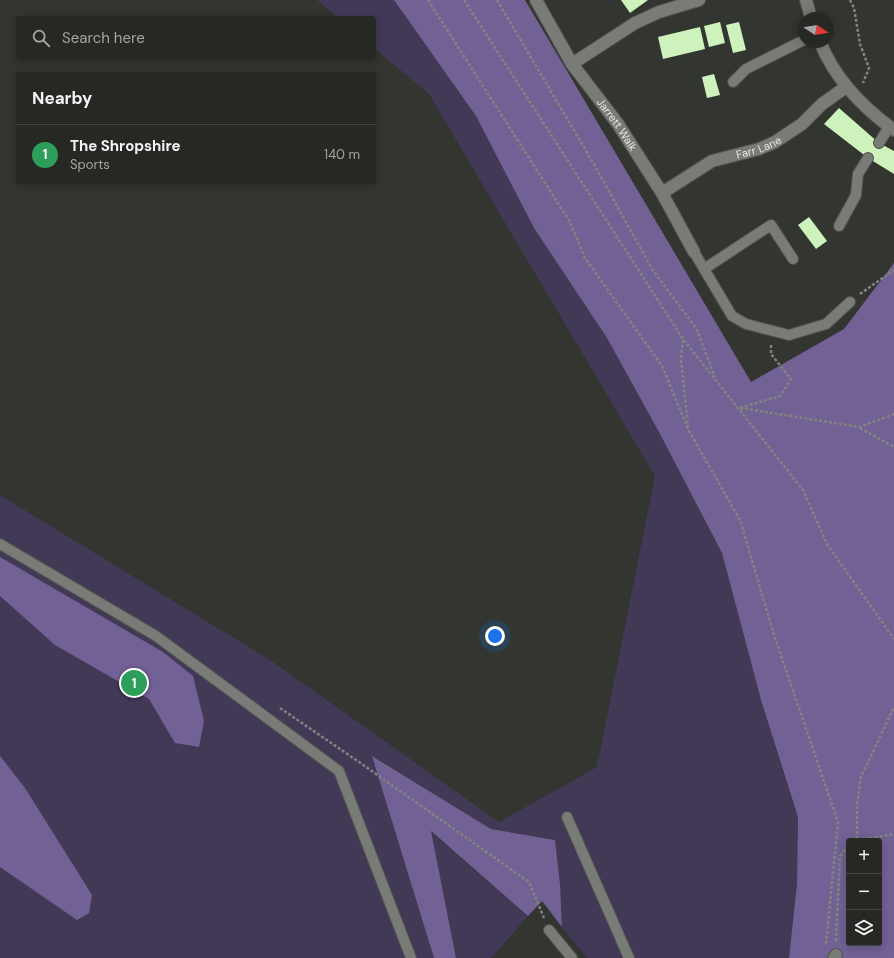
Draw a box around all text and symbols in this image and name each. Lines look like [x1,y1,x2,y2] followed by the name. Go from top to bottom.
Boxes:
[798,12,834,48] north arrow
[16,16,376,60] search box
[30,27,52,49] icon: search
[62,28,145,48] text: Search here
[32,87,92,109] text: Nearby
[594,95,641,154] street label: Jarrett Walk
[735,133,784,162] street label: Farr Lane
[70,136,181,156] text: The Shropshire
[43,146,47,163] text: 1
[324,146,360,163] text: 140 m
[70,156,110,173] text: Sports
[485,626,505,646] your location
[121,668,147,698] pin: 1
[846,838,882,946] map controls
[846,838,882,874] button: +
[846,874,882,910] button: −
[846,910,882,946] button: layers

